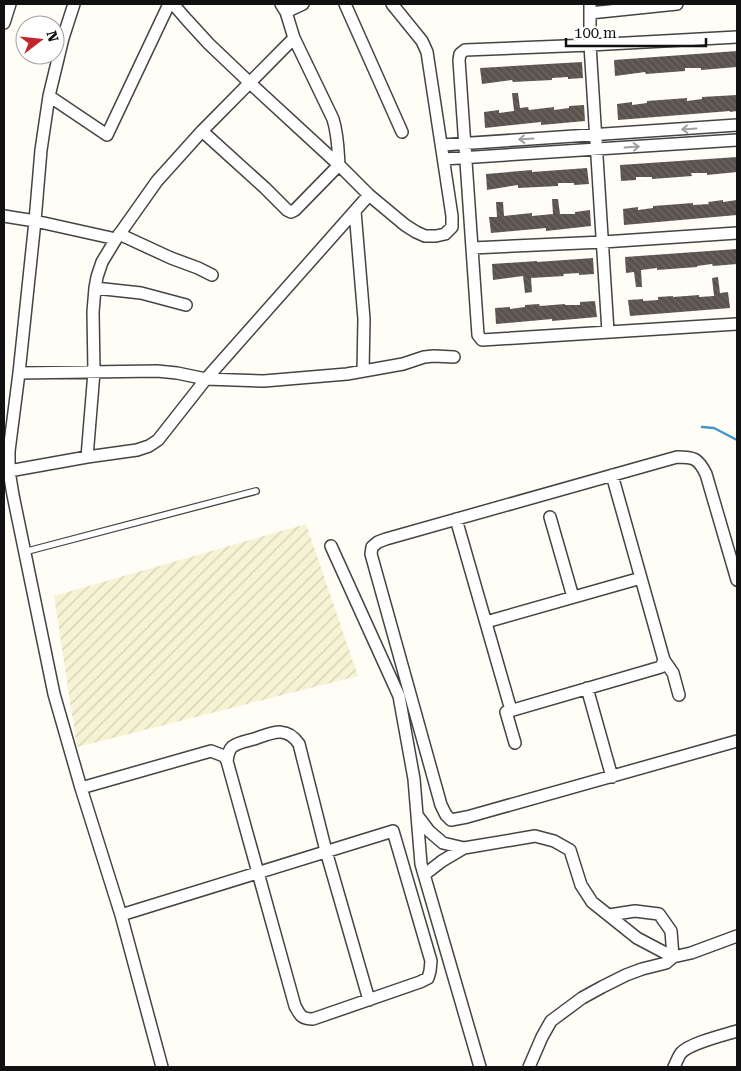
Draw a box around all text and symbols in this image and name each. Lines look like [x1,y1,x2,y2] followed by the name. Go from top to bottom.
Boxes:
[15,15,65,65] north arrow
[566,15,706,47] scale bar
[574,24,617,42] text: 100 m
[43,29,62,44] text: N
[681,124,697,133] one-way arrow
[519,135,535,144] one-way arrow
[624,142,640,151] one-way arrow

